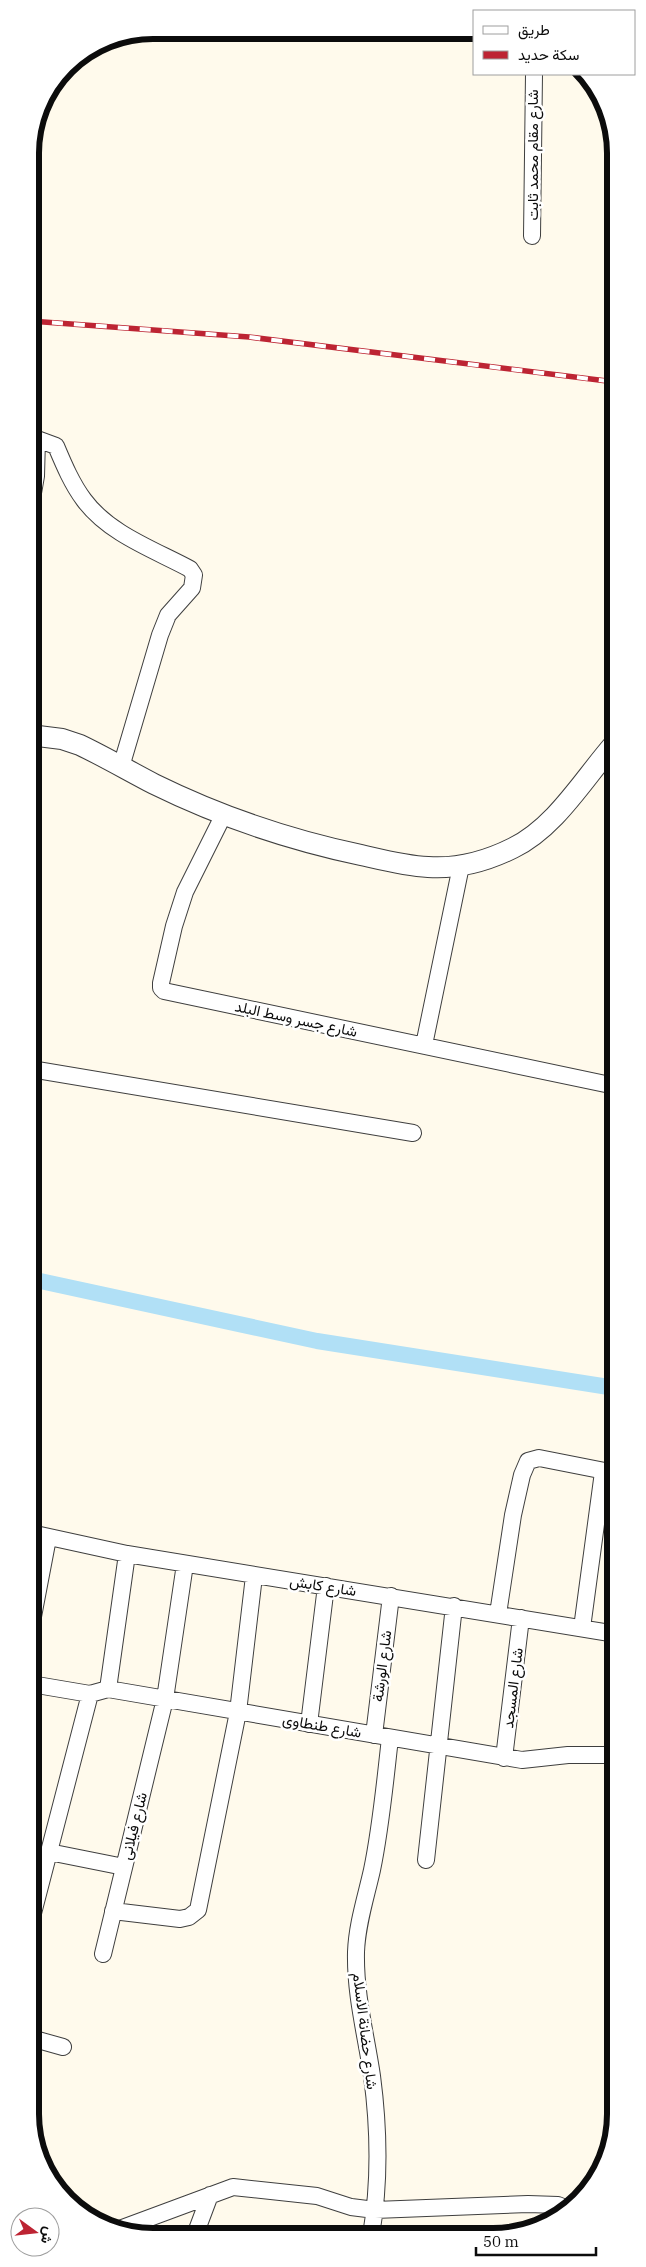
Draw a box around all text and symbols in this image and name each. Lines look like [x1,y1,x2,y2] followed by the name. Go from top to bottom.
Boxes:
[473,10,636,75] legend
[518,20,550,40] text: طريق
[518,45,580,64] text: سكة حديد
[523,89,544,220] street label: شارع مقام محمد ثابت
[233,996,359,1043] street label: شارع جسر وسط البلد
[288,1571,358,1602] street label: شارع كابش
[368,1629,397,1703] street label: شارع الورشة
[498,1646,529,1729] street label: شارع المسجد
[281,1709,363,1744] street label: شارع طنطاوى
[116,1790,153,1862] street label: شارع فيلانى
[347,1971,382,2091] street label: شارع حضانة الاسلام
[10,2207,60,2257] north arrow
[476,2224,596,2256] scale bar
[37,2225,58,2246] text: ش
[483,2232,519,2251] text: 50 m

